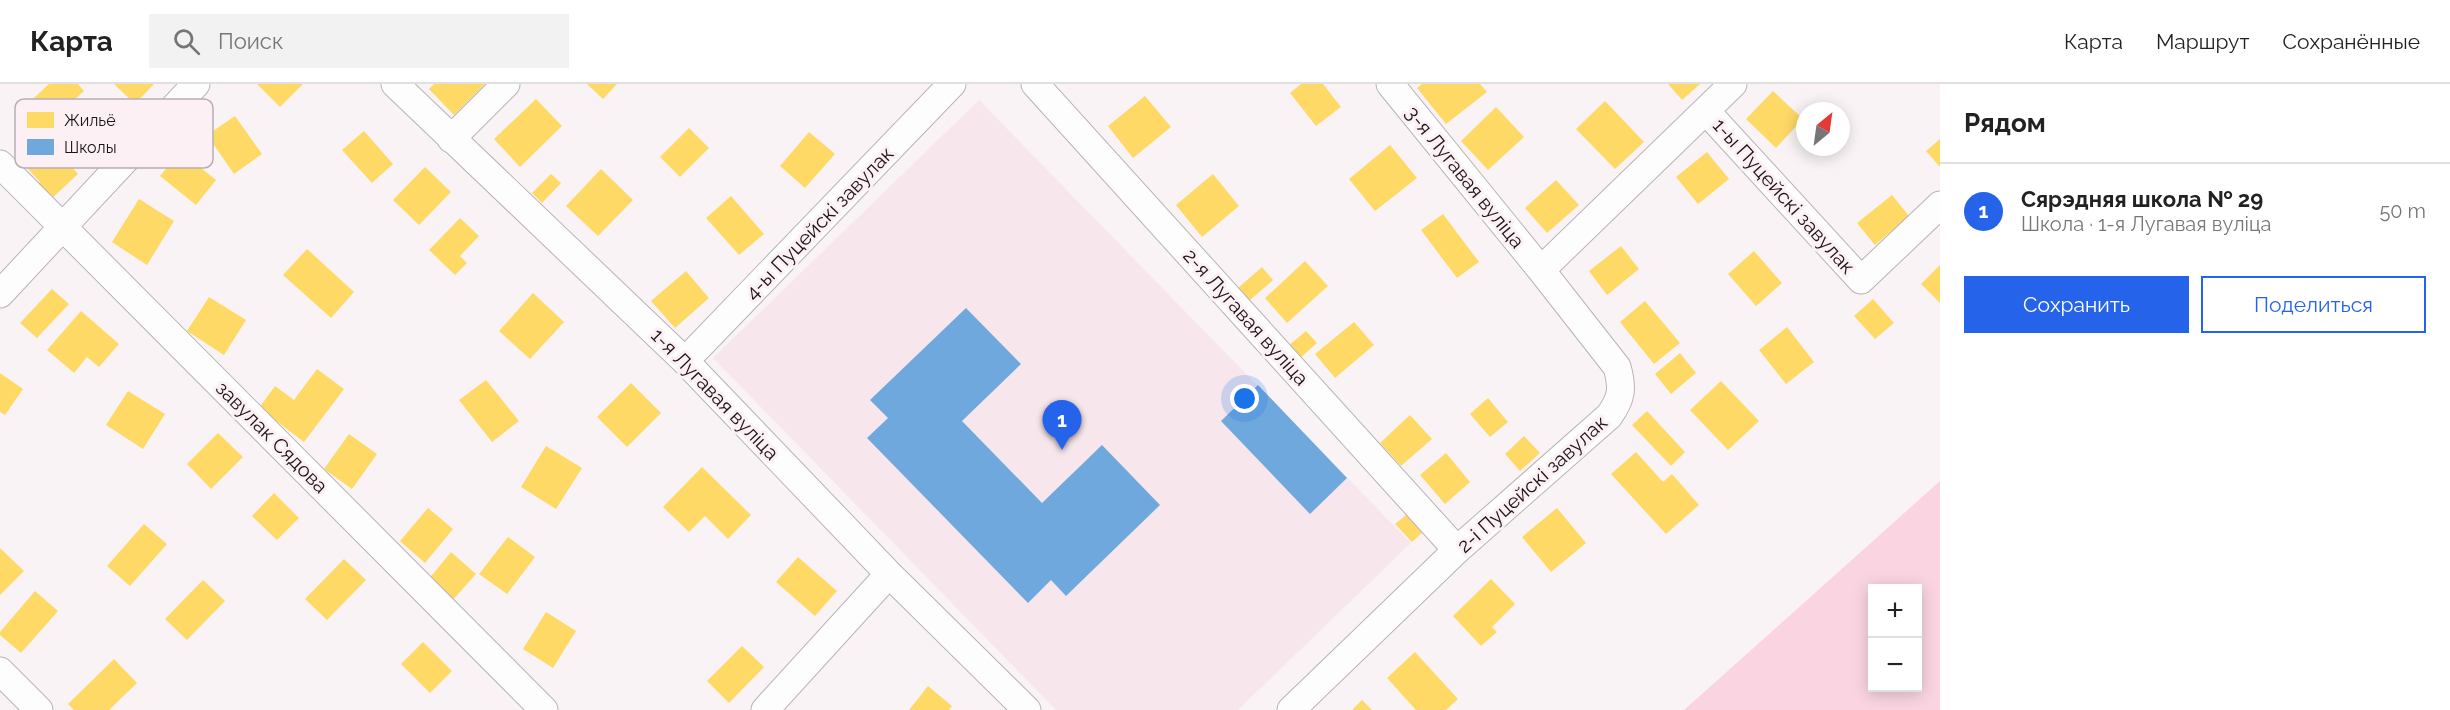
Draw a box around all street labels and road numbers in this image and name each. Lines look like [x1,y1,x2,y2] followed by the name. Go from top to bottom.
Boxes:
[1400,101,1530,253] street label: 3-я Лугавая вуліца
[1708,113,1860,279] street label: 1-ы Пуцейскі завулак
[740,141,898,305] street label: 4-ы Пуцейскі завулак
[1178,244,1314,390] street label: 2-я Лугавая вуліца
[646,323,784,465] street label: 1-я Лугавая вуліца
[211,376,333,498] street label: завулак Сядова
[1452,410,1612,558] street label: 2-і Пуцейскі завулак

